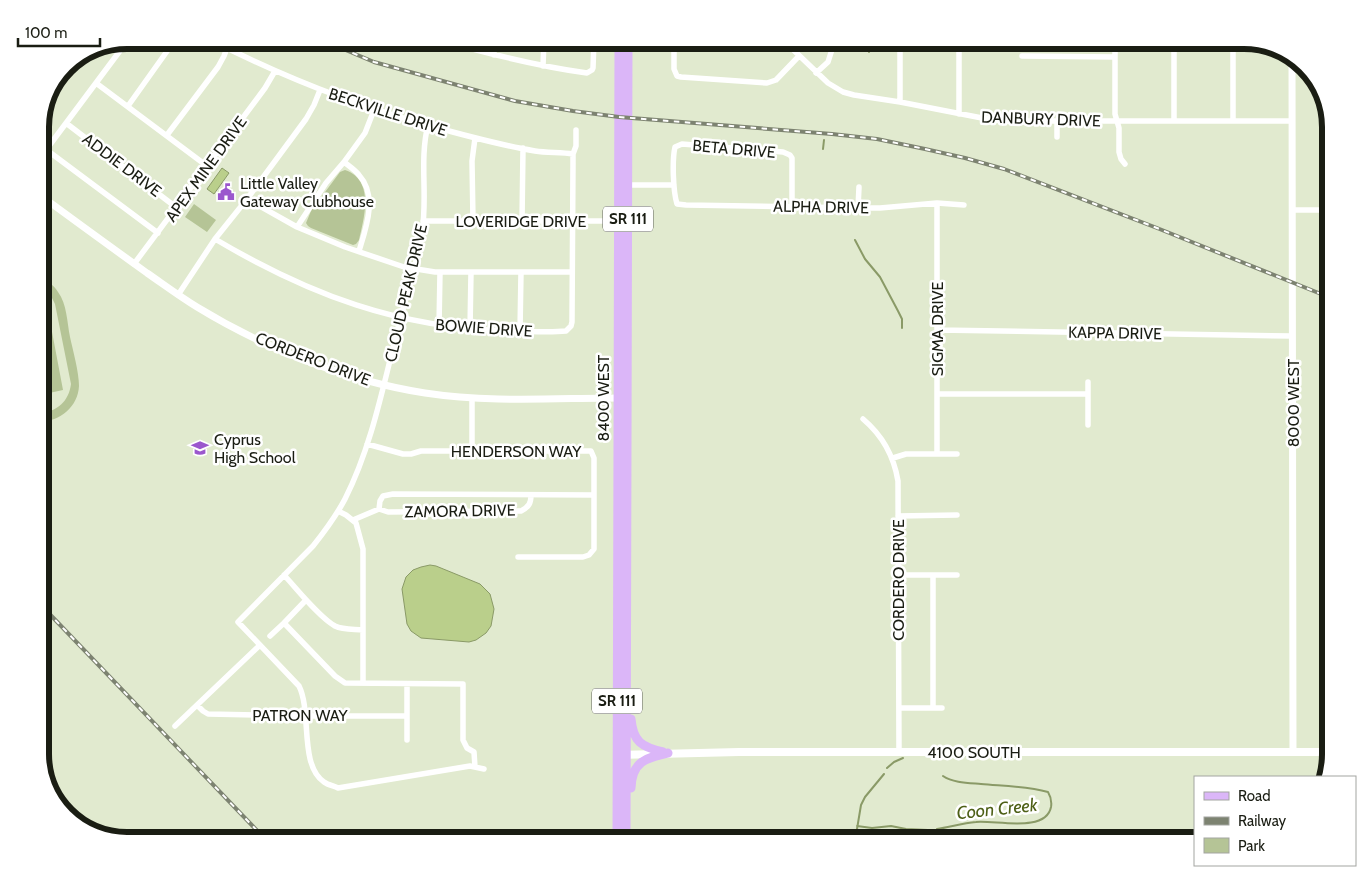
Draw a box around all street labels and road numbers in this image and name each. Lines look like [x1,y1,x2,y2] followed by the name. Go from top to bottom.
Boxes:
[326,84,450,140] street label: BECKVILLE DRIVE
[981,107,1101,131] street label: DANBURY DRIVE
[161,112,251,225] street label: APEX MINE DRIVE
[79,129,165,201] street label: ADDIE DRIVE
[692,136,777,162] street label: BETA DRIVE
[773,197,869,217] street label: ALPHA DRIVE
[603,206,653,232] road number: SR 111
[456,212,587,231] street label: LOVERIDGE DRIVE
[381,222,431,364] street label: CLOUD PEAK DRIVE
[928,282,947,376] street label: SIGMA DRIVE
[435,315,533,341] street label: BOWIE DRIVE
[1068,323,1162,343] street label: KAPPA DRIVE
[253,328,373,390] street label: CORDERO DRIVE
[594,354,613,441] street label: 8400 WEST
[1284,358,1303,447] street label: 8000 WEST
[451,442,582,461] street label: HENDERSON WAY
[404,501,516,521] street label: ZAMORA DRIVE
[889,519,908,641] street label: CORDERO DRIVE
[592,688,642,714] road number: SR 111
[252,706,349,725] street label: PATRON WAY
[927,743,1021,762] street label: 4100 SOUTH

